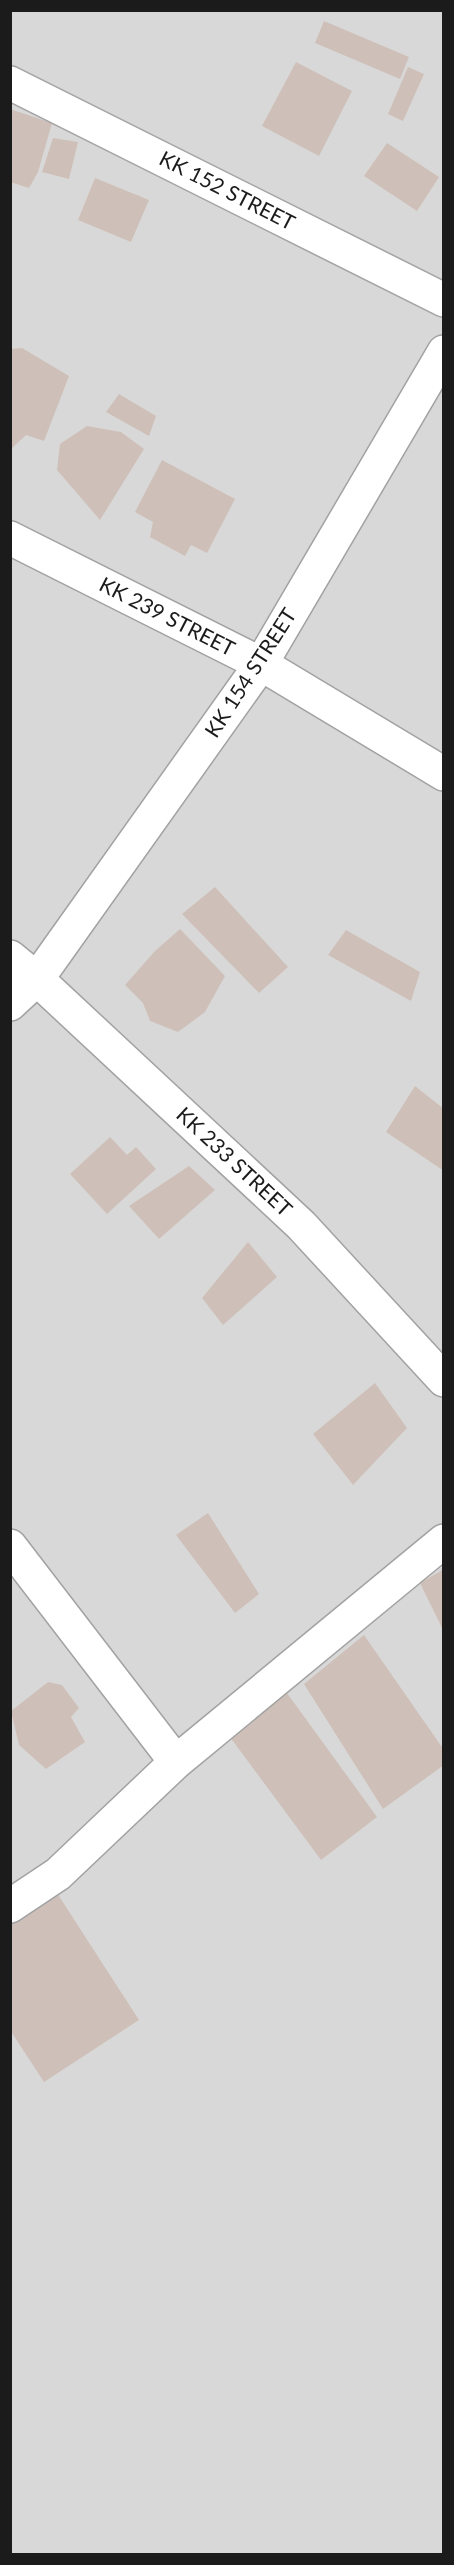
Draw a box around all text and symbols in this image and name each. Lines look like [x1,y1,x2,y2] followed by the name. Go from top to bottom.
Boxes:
[156,145,300,235] street label: KK 152 STREET
[96,571,240,661] street label: KK 239 STREET
[199,603,301,741] street label: KK 154 STREET
[172,1101,298,1221] street label: KK 233 STREET

